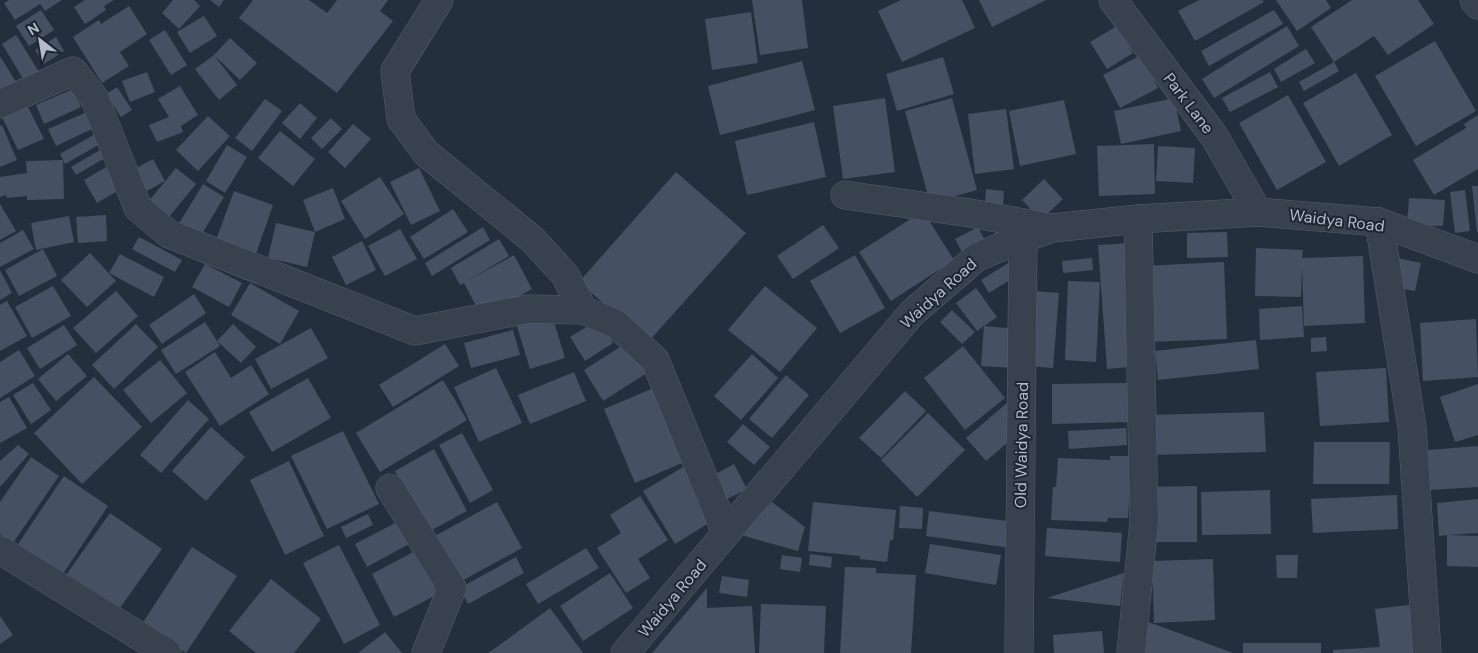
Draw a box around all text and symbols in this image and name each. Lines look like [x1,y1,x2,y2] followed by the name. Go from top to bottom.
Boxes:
[15,15,65,65] north arrow
[24,19,42,39] text: N
[1159,69,1218,138] street label: Park Lane
[1288,204,1386,237] street label: Waidya Road
[896,253,981,333] street label: Waidya Road
[1010,382,1033,508] street label: Old Waidya Road
[634,555,711,642] street label: Waidya Road

